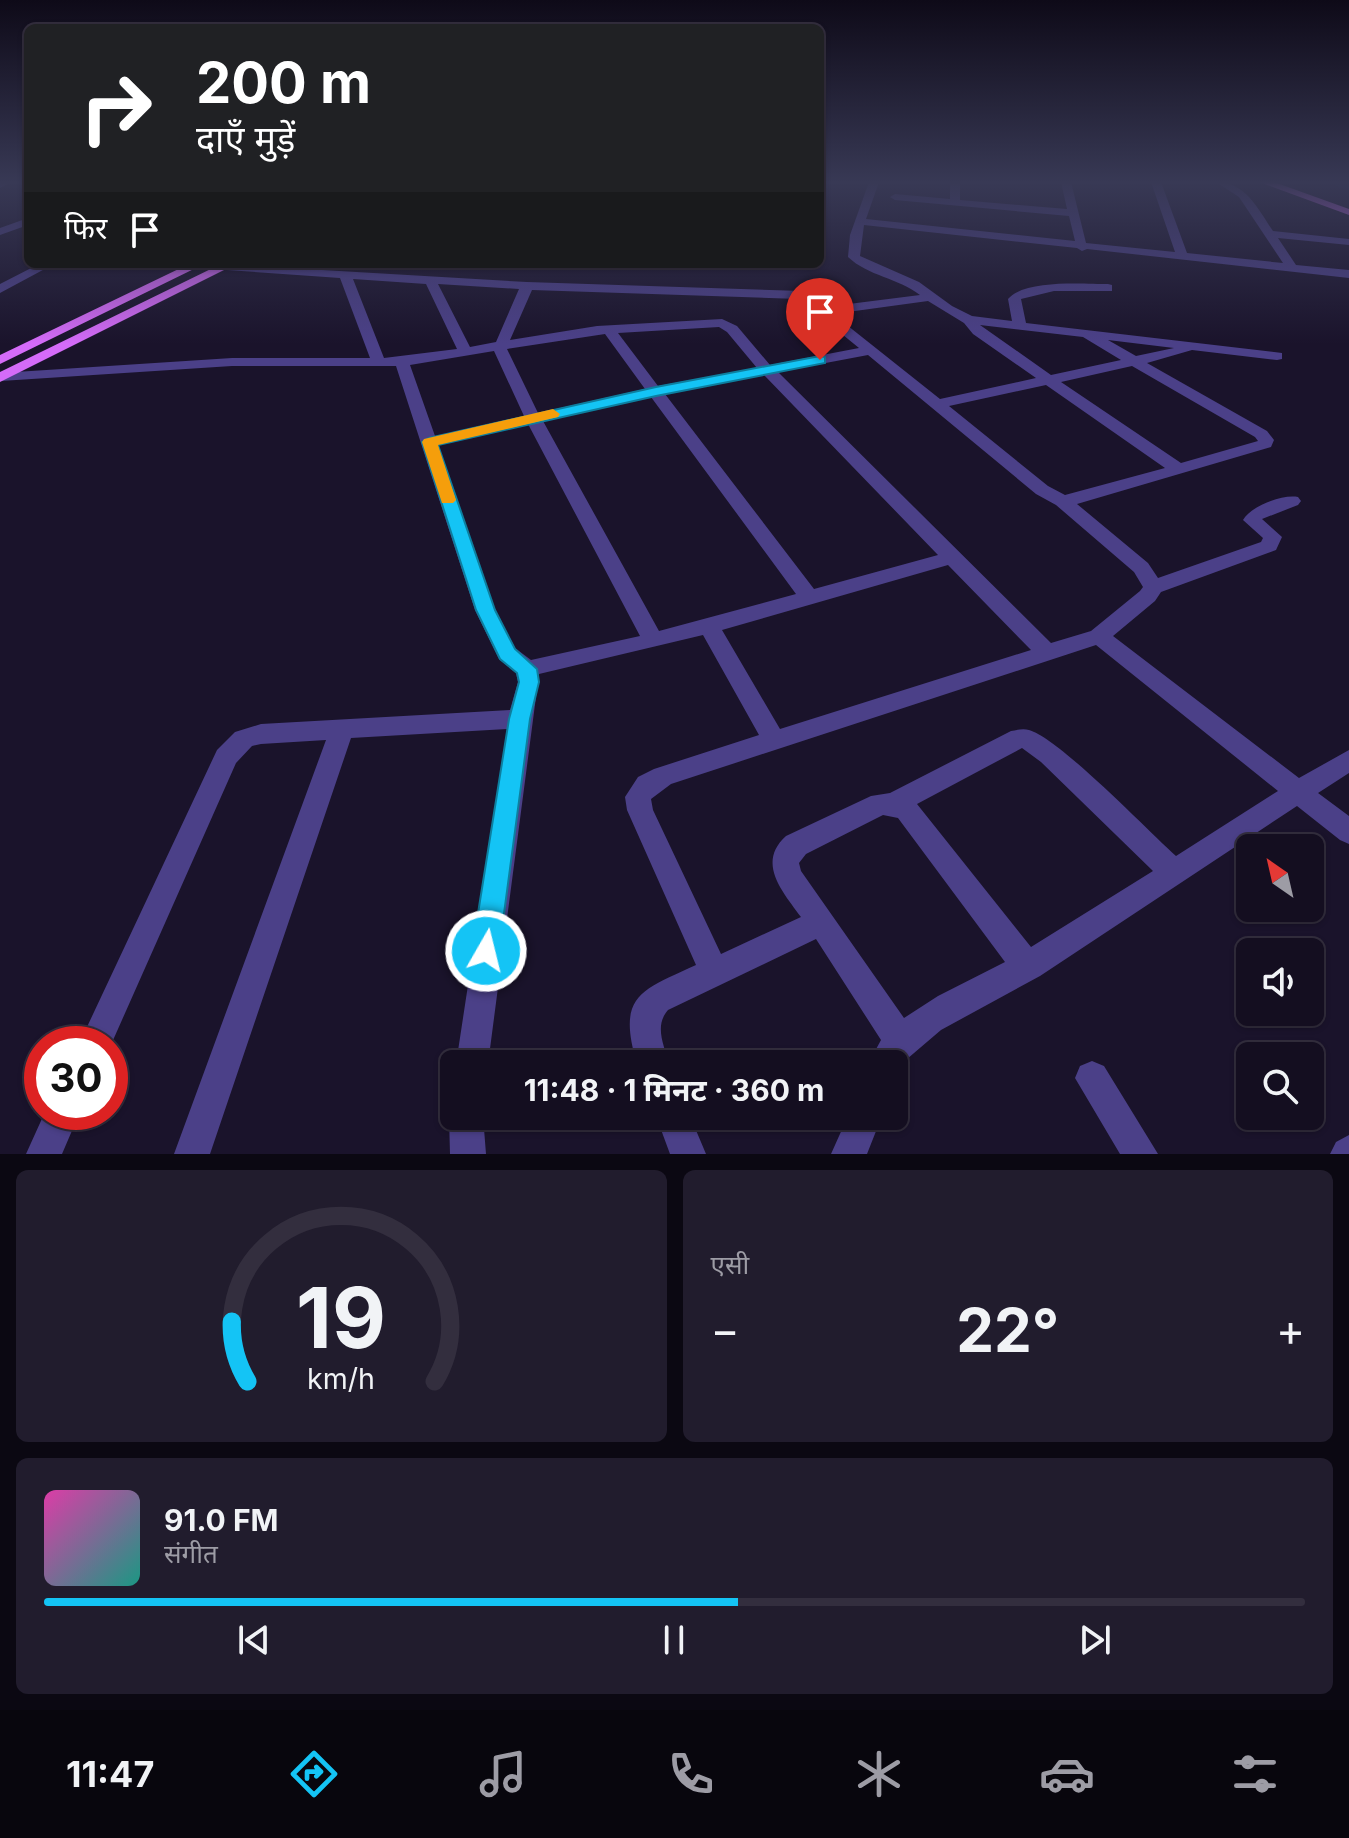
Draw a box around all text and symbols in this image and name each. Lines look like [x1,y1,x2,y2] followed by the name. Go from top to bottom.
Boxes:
[196,49,371,117] text: 200 m
[64,56,168,160] icon: right
[196,117,295,161] text: दाएँ मुड़ें
[123,208,167,252] icon: arrive
[64,210,107,246] text: फिर
[786,278,854,360] pin
[798,290,842,334] icon: arrive
[1236,834,1324,922] north arrow
[1236,834,1324,1130] map controls
[444,909,528,993] position arrow
[1236,938,1324,1026] button: sound
[24,1026,128,1130] speed limit sign: 30
[1236,1042,1324,1130] button: search
[524,1072,824,1108] text: 11:48 · 1 मिनट · 360 m
[711,1249,749,1280] text: एसी
[296,1267,386,1368] text: 19
[956,1294,1059,1366] text: 22°
[711,1303,740,1357] text: −
[1276,1303,1305,1357] text: +
[307,1361,375,1396] text: km/h
[164,1502,278,1538] text: 91.0 FM
[164,1538,218,1569] text: संगीत
[232,1618,276,1662] icon: previous
[652,1618,696,1662] icon: pause
[1073,1618,1117,1662] icon: next
[286,1746,342,1802] icon: directions
[475,1746,531,1802] icon: music
[663,1746,719,1802] icon: phone
[851,1746,907,1802] icon: climate
[1039,1746,1095,1802] icon: car
[1227,1746,1283,1802] icon: filters
[66,1752,154,1796] text: 11:47

